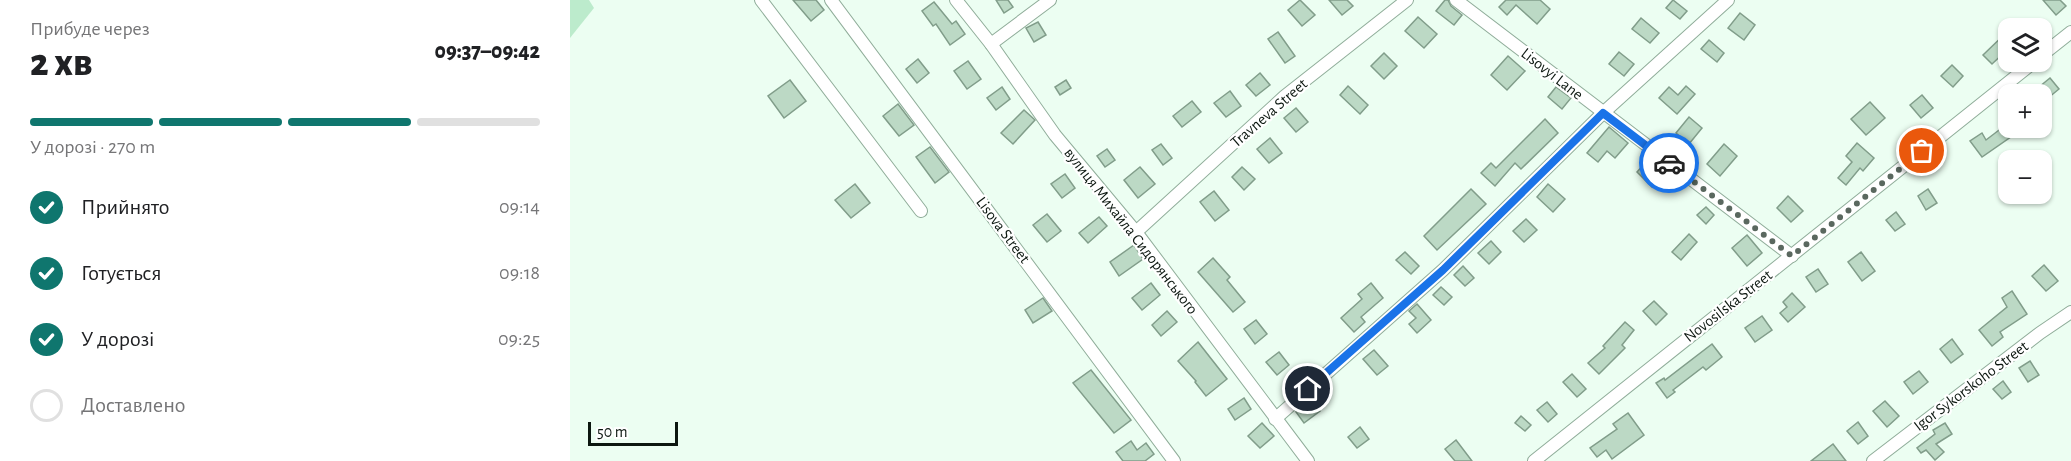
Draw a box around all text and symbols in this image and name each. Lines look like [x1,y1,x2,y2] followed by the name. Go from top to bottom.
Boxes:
[1998,18,2052,204] map controls
[1998,18,2052,72] button: layers
[30,19,150,39] text: Прибуде через
[434,40,540,62] text: 09:37–09:42
[30,44,93,83] text: 2 хв
[1517,45,1586,104] street label: Lisovyi Lane
[1228,76,1310,150] street label: Travneva Street
[1998,84,2052,138] button: +
[1896,125,1947,176] pin
[1639,133,1699,193] courier
[1905,134,1938,167] icon: bag
[30,137,155,157] text: У дорозі · 270 m
[1060,145,1201,318] street label: вулиця Михайла Сидорянського
[1653,147,1686,180] icon: car
[1998,150,2052,204] button: −
[30,191,63,224] icon: check
[973,194,1033,266] street label: Lisova Street
[81,196,169,218] text: Прийнято
[499,197,540,217] text: 09:14
[30,257,63,290] icon: check
[81,262,162,284] text: Готується
[499,263,540,283] text: 09:18
[1681,267,1775,345] street label: Novosilska Street
[30,323,63,356] icon: check
[81,328,154,350] text: У дорозі
[498,329,540,349] text: 09:25
[1911,338,2032,435] street label: Igor Sykorskoho Street
[1282,363,1333,414] pin
[1291,372,1324,405] icon: home
[81,394,186,416] text: Доставлено
[588,419,678,446] scale bar
[597,424,628,440] text: 50 m

